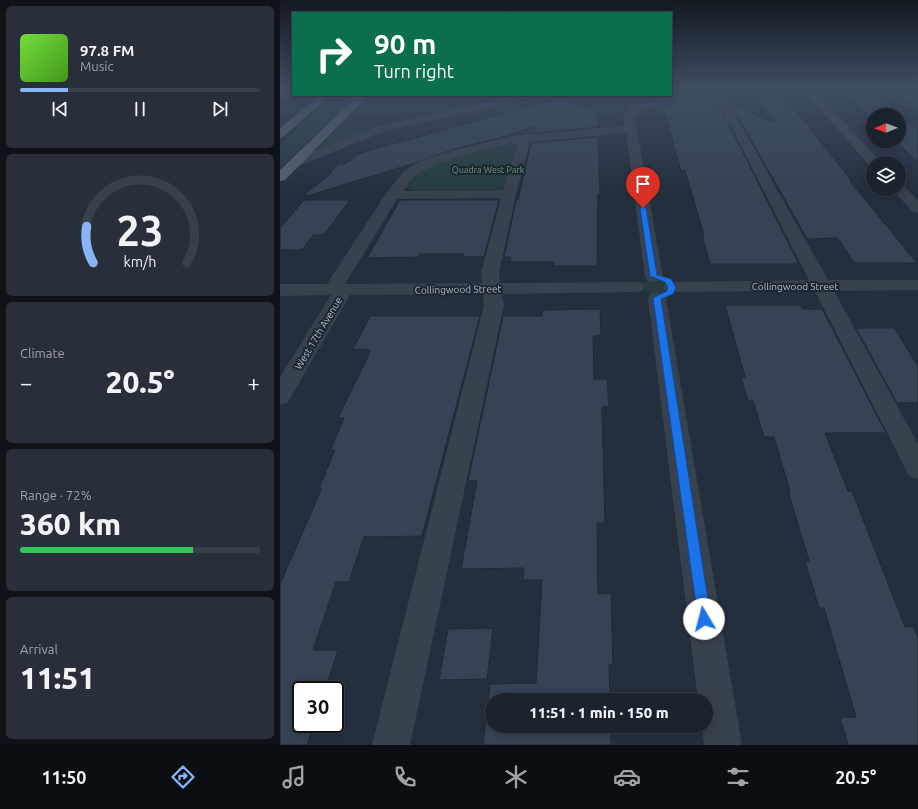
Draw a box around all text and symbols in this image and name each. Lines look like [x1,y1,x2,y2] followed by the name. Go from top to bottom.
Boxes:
[308,28,360,80] icon: right
[374,28,436,59] text: 90 m
[80,42,134,59] text: 97.8 FM
[80,59,114,73] text: Music
[374,61,454,81] text: Turn right
[49,98,71,120] icon: previous
[129,98,151,120] icon: pause
[209,98,231,120] icon: next
[866,108,906,148] north arrow
[866,108,906,196] map controls
[866,156,906,196] button: layers
[452,165,525,175] park label: Quadra West Park
[626,167,660,208] pin
[632,173,654,195] icon: arrive
[117,206,163,253] text: 23
[124,253,156,269] text: km/h
[752,281,838,292] street label: Collingwood Street
[415,283,501,296] street label: Collingwood Street
[293,295,344,371] street label: West 17th Avenue
[20,346,65,360] text: Climate
[105,365,175,399] text: 20.5°
[20,370,32,395] text: −
[248,370,260,395] text: +
[20,488,92,502] text: Range · 72%
[20,507,121,541] text: 360 km
[683,598,725,640] position arrow
[20,642,58,656] text: Arrival
[20,661,95,695] text: 11:51
[292,681,344,733] speed limit sign: 30
[529,704,669,721] text: 11:51 · 1 min · 150 m
[169,763,197,791] icon: directions
[280,763,308,791] icon: music
[391,763,419,791] icon: phone
[502,763,530,791] icon: climate
[613,763,641,791] icon: car
[724,763,752,791] icon: filters
[41,767,87,787] text: 11:50
[835,767,876,787] text: 20.5°

